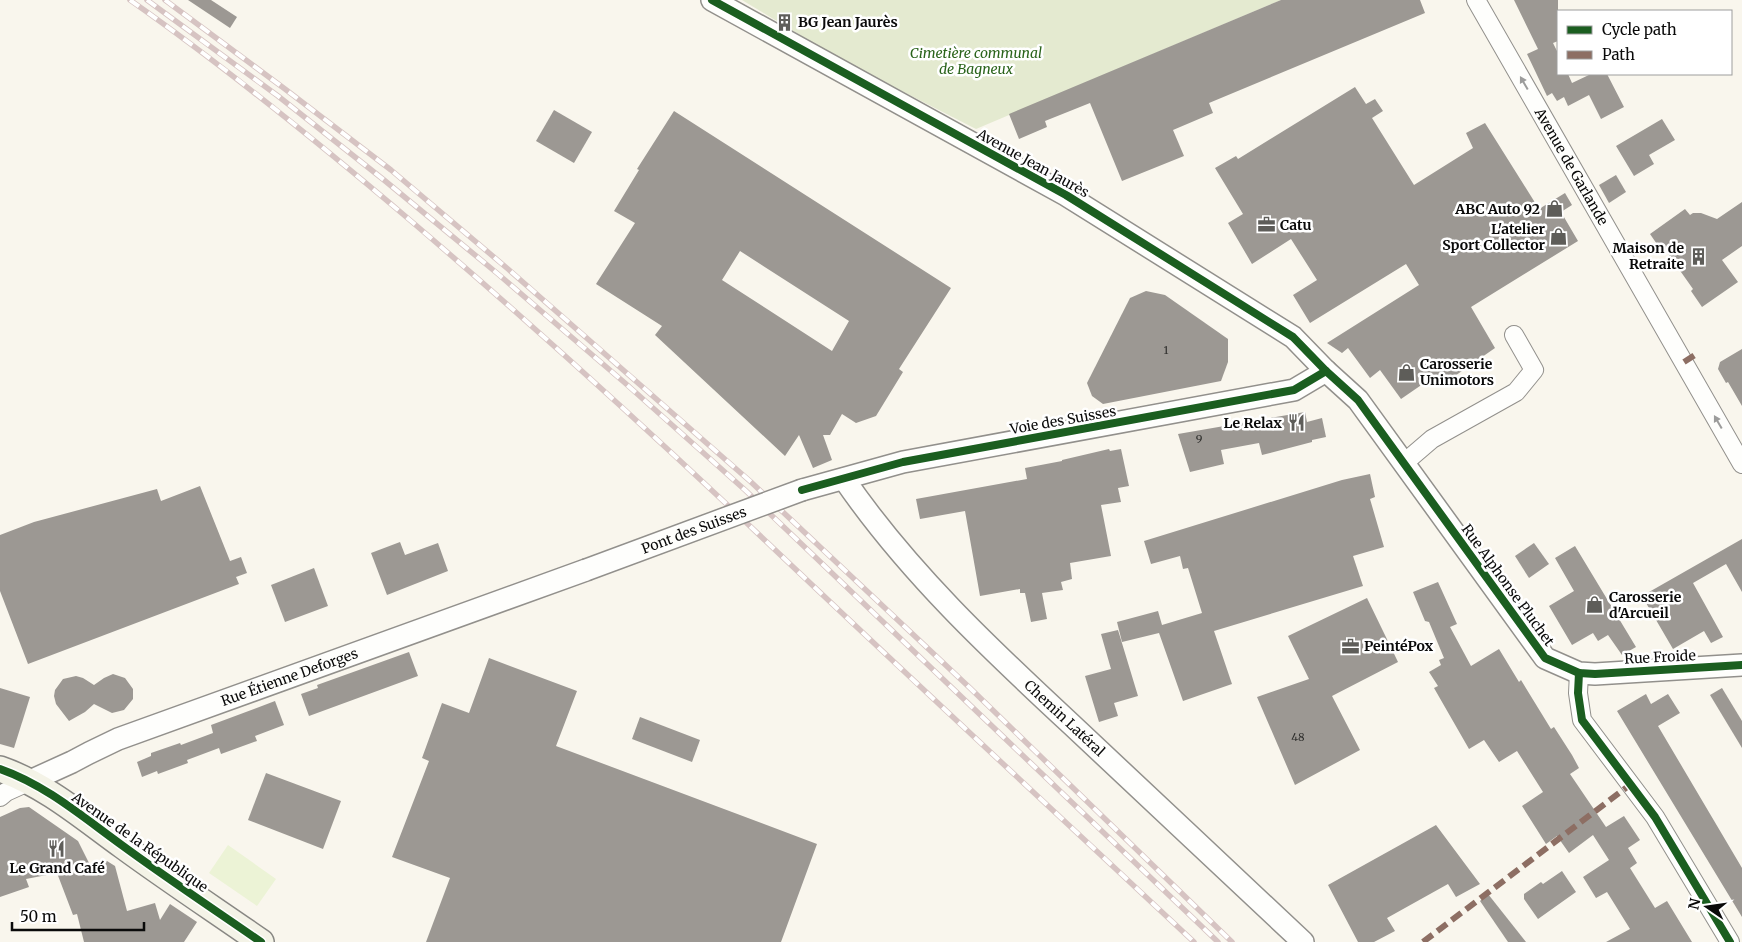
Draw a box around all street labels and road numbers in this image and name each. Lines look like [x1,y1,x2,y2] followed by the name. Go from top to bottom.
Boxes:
[1530,104,1612,228] street label: Avenue de Garlande
[973,124,1092,201] street label: Avenue Jean Jaurès
[1008,402,1118,438] street label: Voie des Suisses
[639,502,749,558] street label: Pont des Suisses
[1458,520,1559,650] street label: Rue Alphonse Pluchet
[218,644,360,710] street label: Rue Étienne Deforges
[1624,646,1696,668] street label: Rue Froide
[1020,676,1109,761] street label: Chemin Latéral
[68,788,212,896] street label: Avenue de la République

